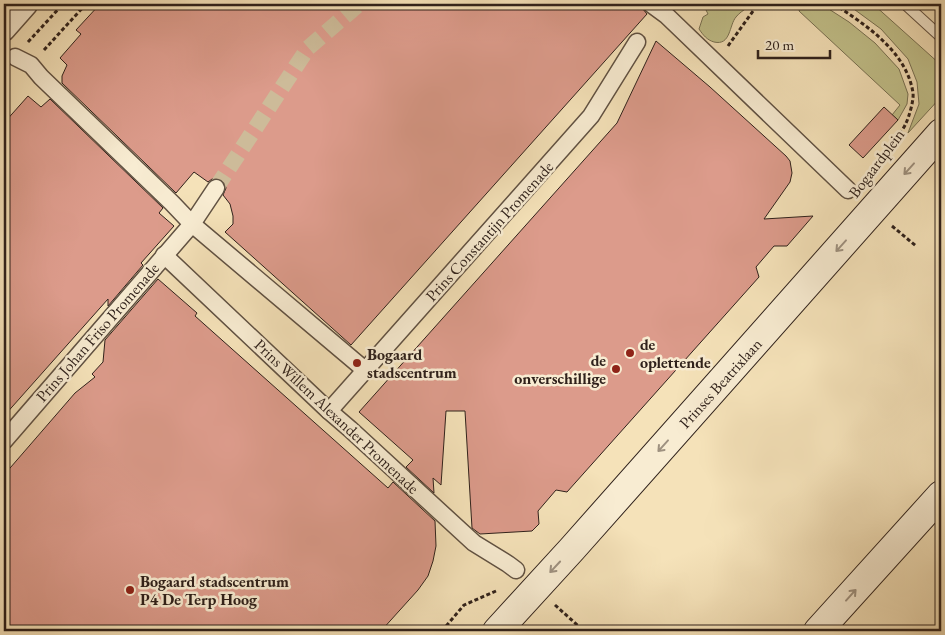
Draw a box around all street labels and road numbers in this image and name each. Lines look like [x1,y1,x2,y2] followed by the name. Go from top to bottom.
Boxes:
[844,124,909,202] street label: Bogaardplein
[421,157,558,306] street label: Prins Constantijn Promenade
[31,258,164,406] street label: Prins Johan Friso Promenade
[674,333,767,433] street label: Prinses Beatrixlaan
[250,334,424,498] street label: Prins Willem Alexander Promenade

